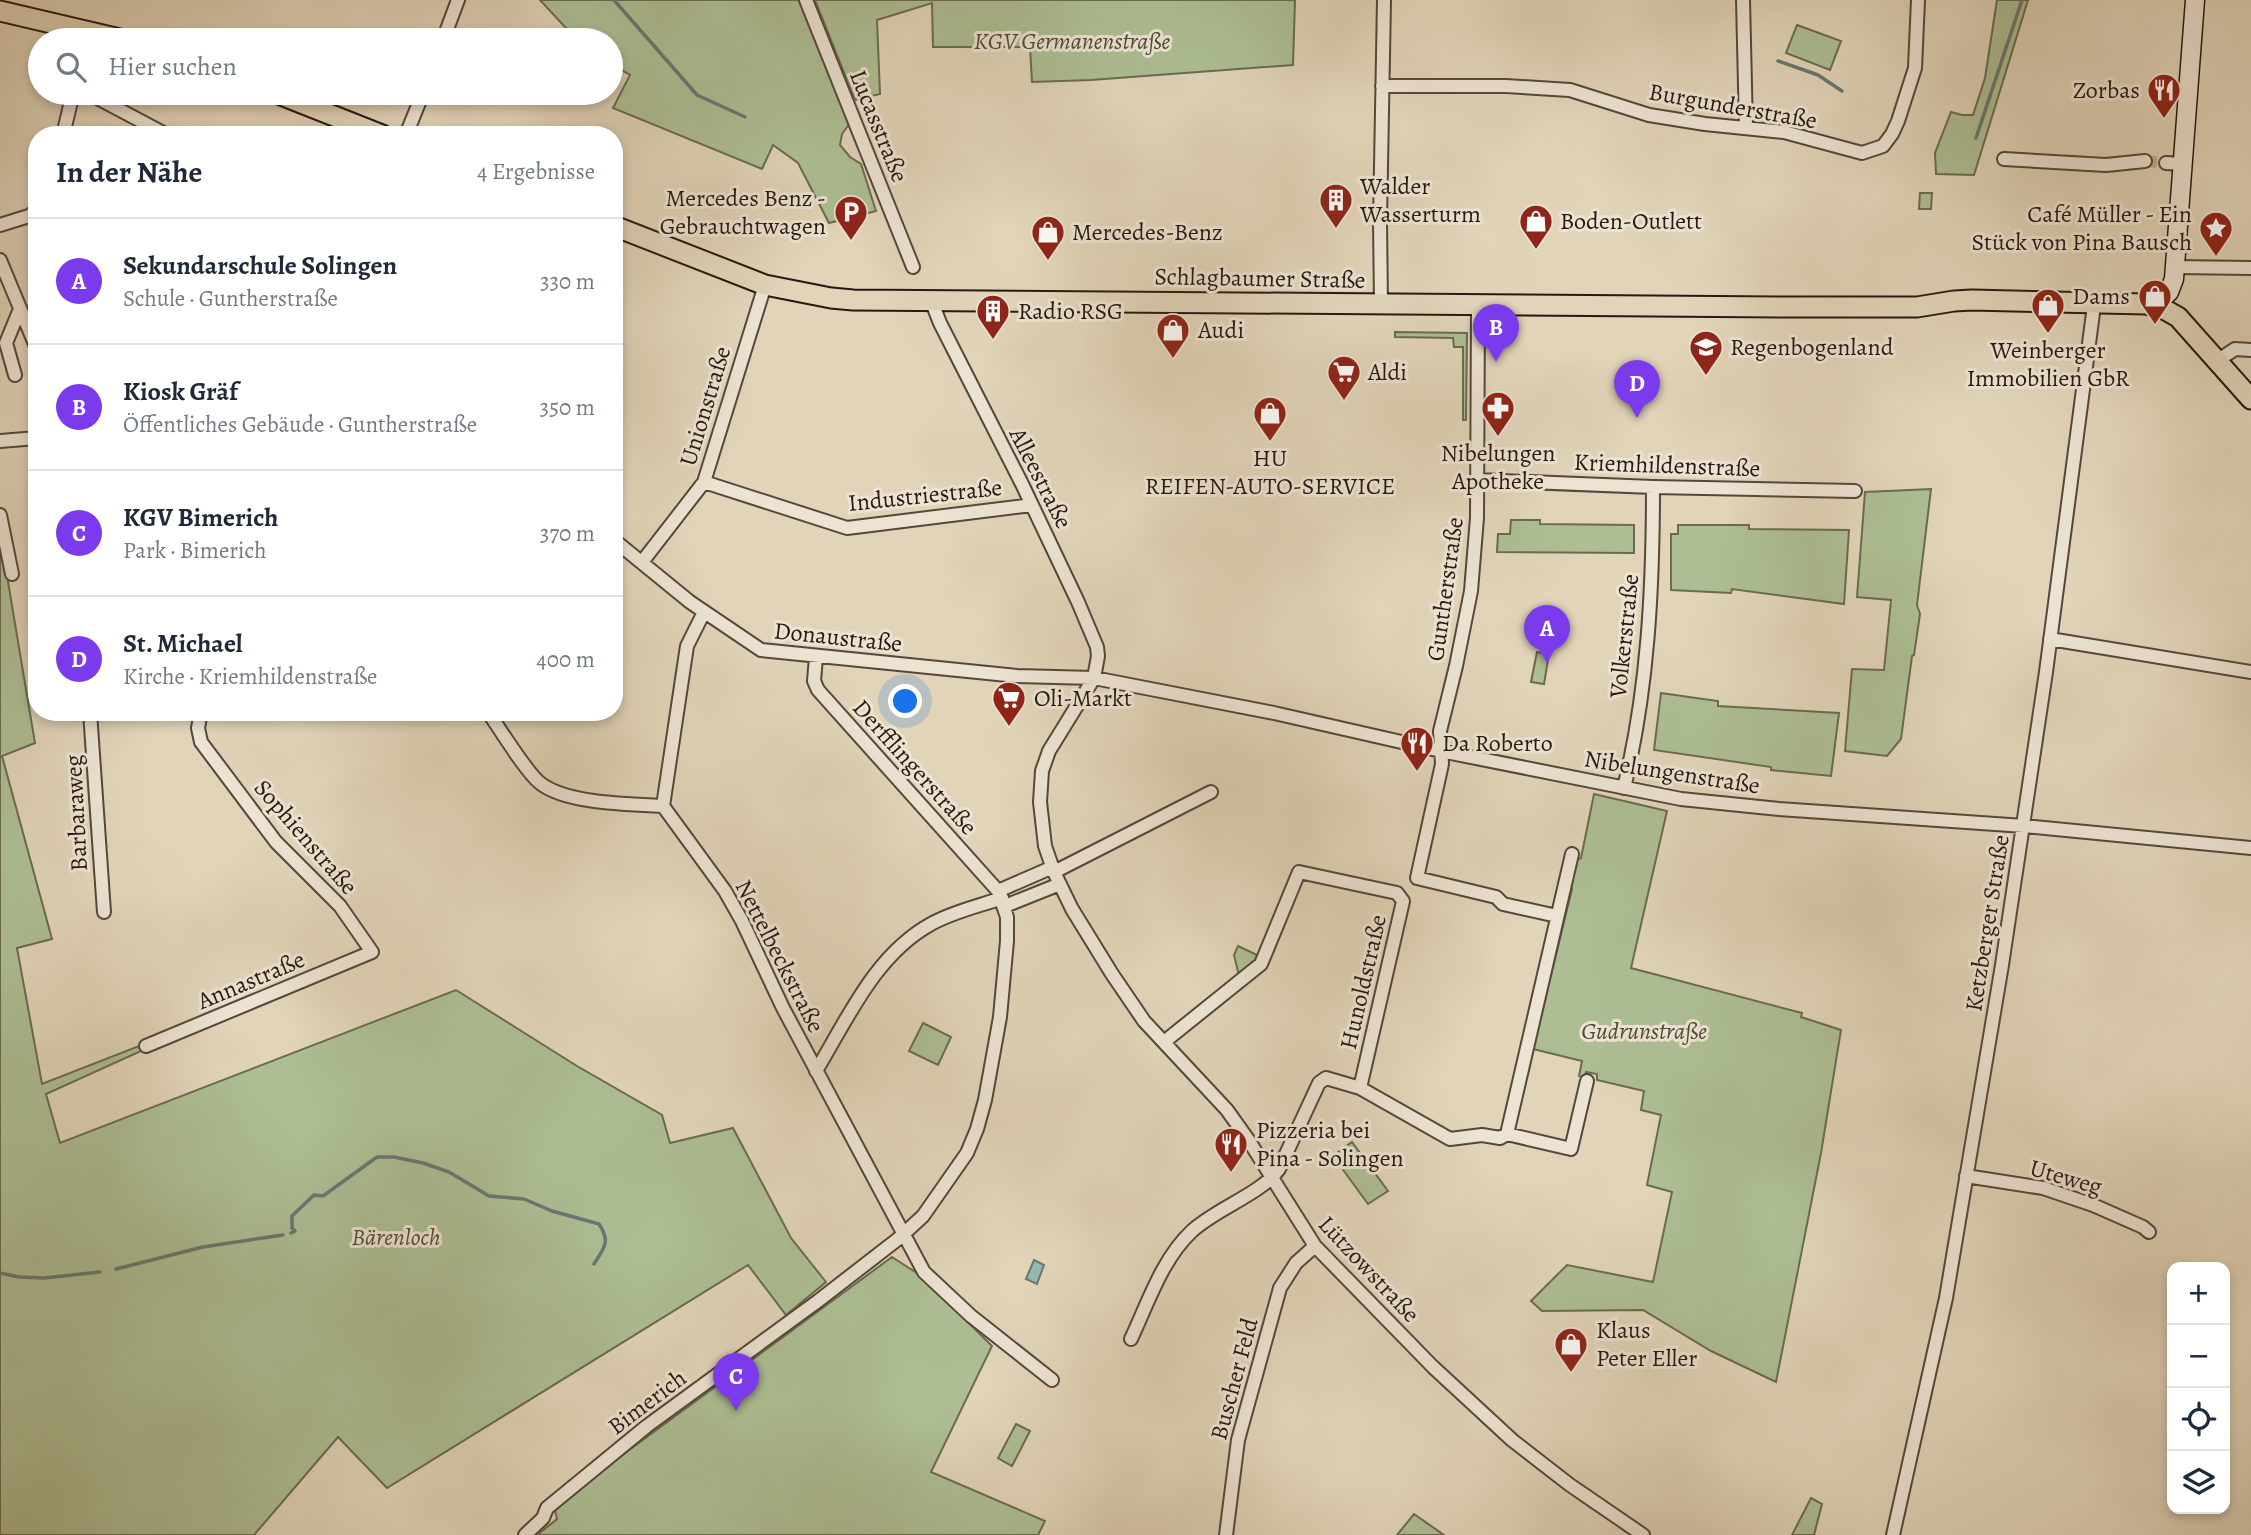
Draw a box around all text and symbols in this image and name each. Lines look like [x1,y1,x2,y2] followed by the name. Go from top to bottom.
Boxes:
[974,25,1171,57] park label: KGV Germanenstraße
[28,28,623,105] search box
[52,48,90,86] icon: search
[108,49,237,84] text: Hier suchen
[842,65,916,187] street label: Lucasstraße
[2145,71,2183,120] restaurant icon: Zorbas
[2073,74,2140,106] place label: Zorbas
[1646,75,1820,137] street label: Burgunderstraße
[56,152,202,192] text: In der Nähe
[477,156,595,187] text: 4 Ergebnisse
[1359,170,1481,230] place label: Walder Wasserturm
[1317,181,1355,230] building icon: Walder Wasserturm
[660,182,826,242] place label: Mercedes Benz - Gebrauchtwagen
[832,193,870,242] parking icon: Mercedes Benz - Gebrauchtwagen
[1971,198,2192,258] place label: Café Müller - Ein Stück von Pina Bausch
[1517,202,1555,251] shop icon: Boden-Outlett
[1560,205,1702,237] place label: Boden-Outlett
[2197,209,2235,258] place icon: Café Müller - Ein Stück von Pina Bausch
[1029,213,1067,262] shop icon: Mercedes-Benz
[1072,216,1223,248] place label: Mercedes-Benz
[123,248,397,283] text: Sekundarschule Solingen
[1154,260,1366,296] street label: Schlagbaumer Straße
[72,266,86,297] text: A
[540,266,595,297] text: 330 m
[2136,277,2174,326] shop icon: Dams
[2072,280,2130,312] place label: Dams
[123,283,338,314] text: Schule · Guntherstraße
[2029,286,2067,335] shop icon: Weinberger Immobilien GbR
[974,292,1012,341] building icon: Radio RSG
[1018,295,1123,327] place label: Radio RSG
[1473,304,1519,362] pin: B
[1154,311,1192,360] shop icon: Audi
[1197,314,1244,346] place label: Audi
[1687,328,1725,377] school or university icon: Regenbogenland
[1730,331,1894,363] place label: Regenbogenland
[1967,334,2130,394] place label: Weinberger Immobilien GbR
[672,342,738,470] street label: Unionstraße
[1325,353,1363,402] supermarket icon: Aldi
[1367,356,1407,388] place label: Aldi
[1614,360,1660,418] pin: D
[123,374,238,409] text: Kiosk Gräf
[1479,389,1517,438] pharmacy icon: Nibelungen Apotheke
[72,392,86,423] text: B
[540,392,595,423] text: 350 m
[1251,394,1289,443] shop icon: HU REIFEN-AUTO-SERVICE
[123,409,477,440] text: Öffentliches Gebäude · Guntherstraße
[1001,421,1080,534] street label: Alleestraße
[1441,437,1555,497] place label: Nibelungen Apotheke
[1145,442,1395,502] place label: HU REIFEN-AUTO-SERVICE
[1573,446,1761,484] street label: Kriemhildenstraße
[847,471,1003,519] street label: Industriestraße
[123,500,278,535] text: KGV Bimerich
[1419,515,1471,663] street label: Guntherstraße
[72,518,86,549] text: C
[540,518,595,549] text: 370 m
[123,535,267,566] text: Park · Bimerich
[1601,572,1646,701] street label: Volkerstraße
[1524,605,1570,663] pin: A
[772,614,904,660] street label: Donaustraße
[123,626,243,661] text: St. Michael
[71,644,87,675] text: D
[536,644,595,675] text: 400 m
[123,661,377,692] text: Kirche · Kriemhildenstraße
[990,679,1028,728] supermarket icon: Oli-Markt
[1034,682,1132,714] place label: Oli-Markt
[888,684,922,718] your location
[845,692,985,842] street label: Derfflingerstraße
[1398,724,1436,773] restaurant icon: Da Roberto
[1442,727,1553,759] place label: Da Roberto
[1582,742,1762,802] street label: Nibelungenstraße
[57,754,95,872] street label: Barbaraweg
[247,773,365,901] street label: Sophienstraße
[1957,832,2017,1014] street label: Ketzberger Straße
[728,874,832,1038] street label: Nettelbeckstraße
[1332,911,1394,1053] street label: Hunoldstraße
[192,943,310,1017] street label: Annastraße
[1581,1015,1707,1047] park label: Gudrunstraße
[1256,1114,1404,1174] place label: Pizzeria bei Pina - Solingen
[1212,1125,1250,1174] restaurant icon: Pizzeria bei Pina - Solingen
[2026,1151,2106,1203] street label: Uteweg
[1311,1209,1427,1329] street label: Lützowstraße
[352,1221,440,1253] park label: Bärenloch
[2167,1262,2230,1514] map controls
[2167,1262,2230,1325] button: +
[1202,1314,1266,1444] street label: Buscher Feld
[1596,1314,1697,1374] place label: Klaus Peter Eller
[1552,1325,1590,1374] shop icon: Klaus Peter Eller
[2167,1325,2230,1388] button: −
[713,1353,759,1411] pin: C
[601,1362,693,1442] street label: Bimerich
[2167,1388,2230,1451] button: locate
[2167,1451,2230,1514] button: layers

